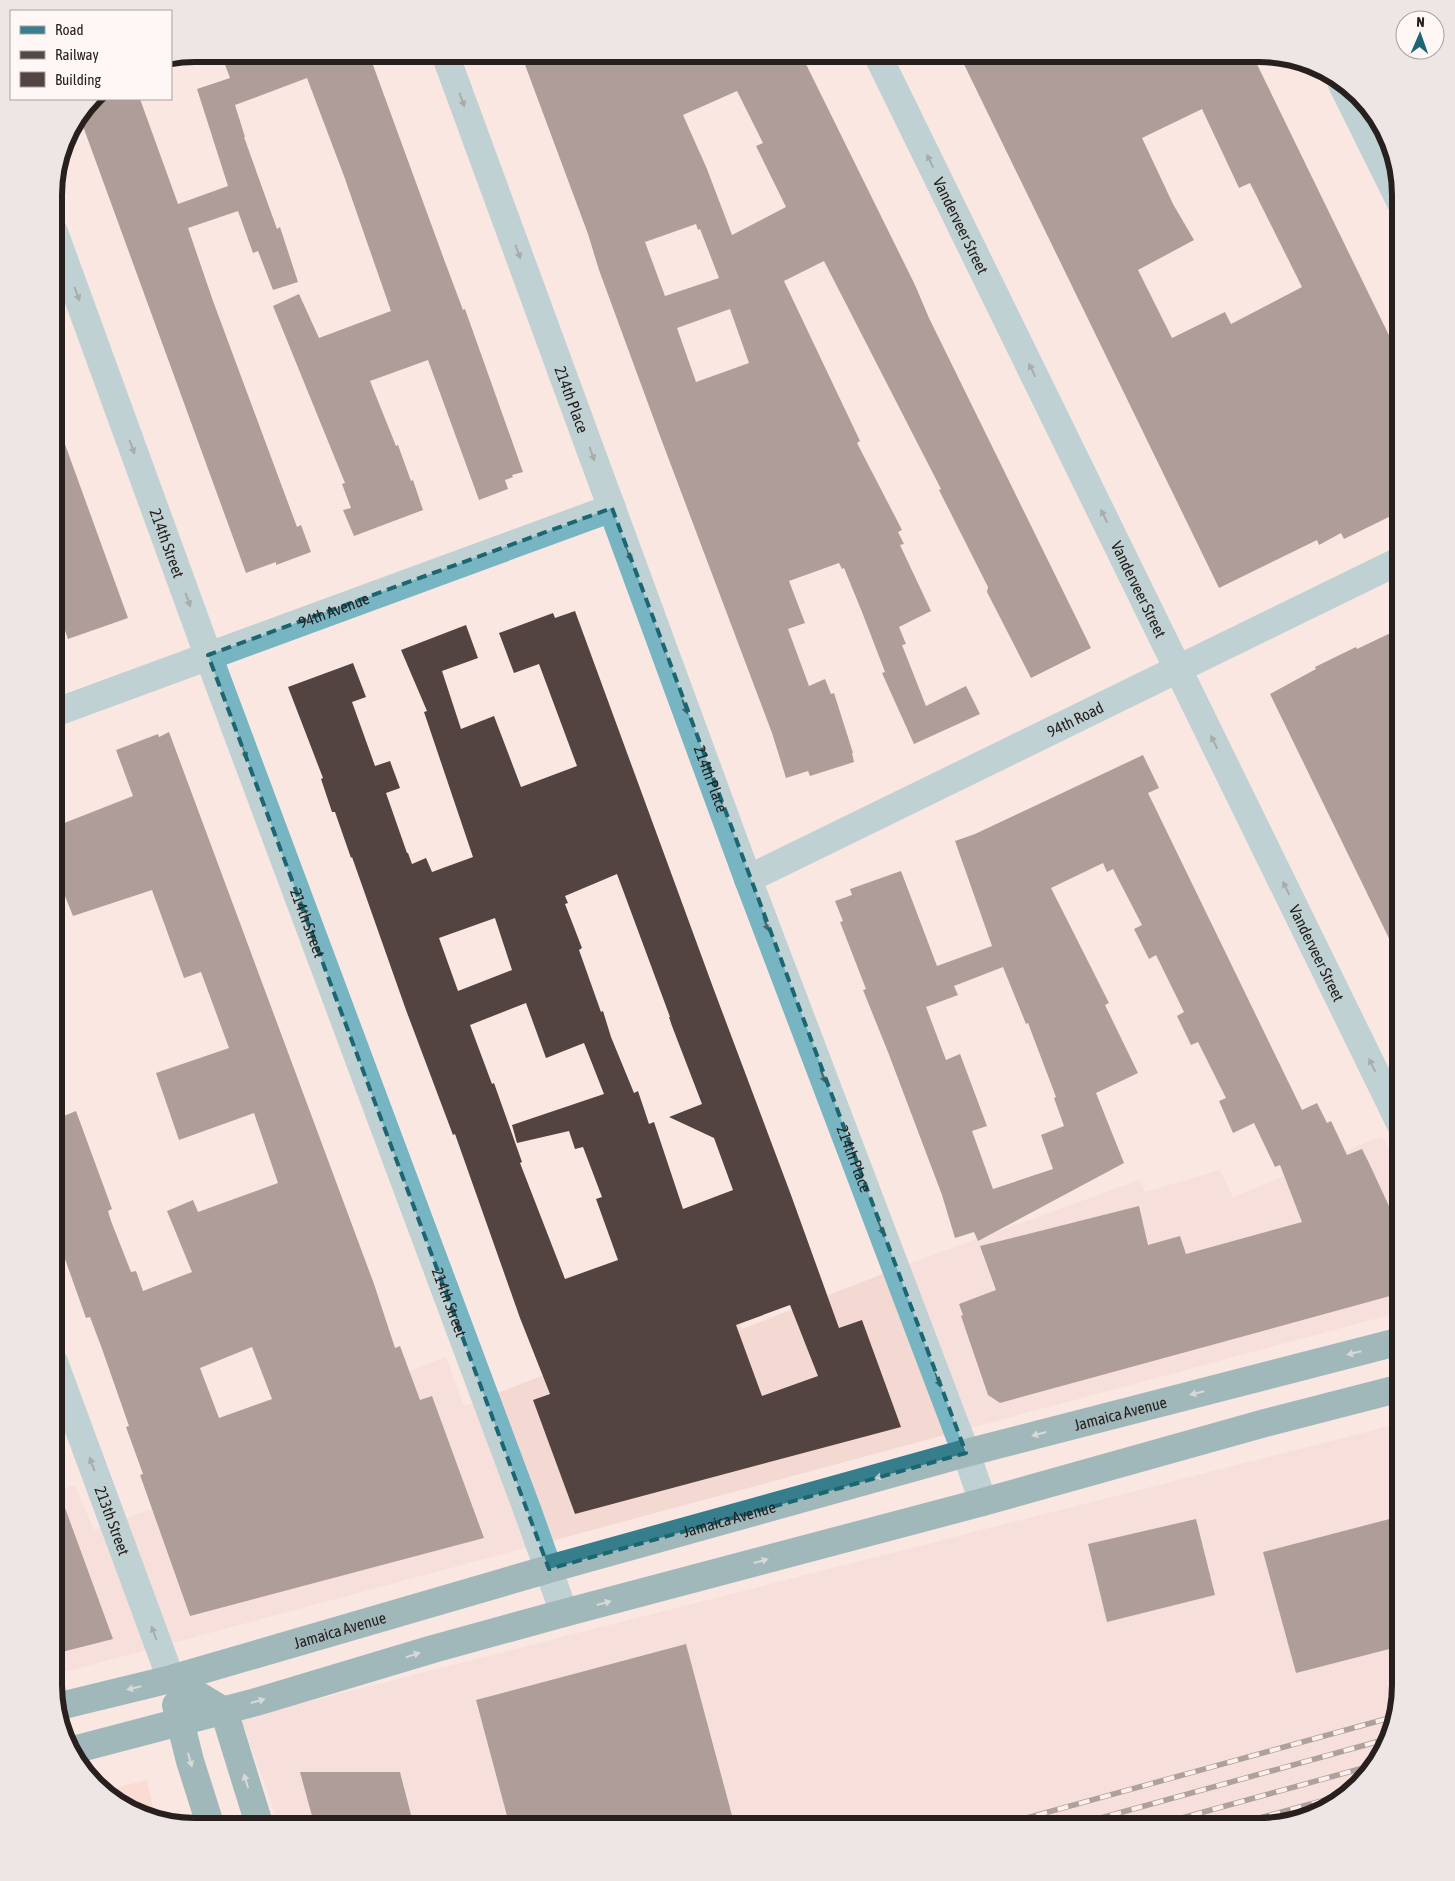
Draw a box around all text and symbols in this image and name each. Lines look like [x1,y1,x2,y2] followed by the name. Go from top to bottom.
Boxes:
[10,10,172,100] legend
[1395,10,1445,60] north arrow
[1416,14,1425,30] text: N
[55,21,84,38] text: Road
[55,46,99,63] text: Railway
[55,71,101,88] text: Building
[459,92,466,107] one-way arrow
[926,154,934,168] one-way arrow
[930,174,992,277] street label: Vanderveer Street
[514,245,522,260] one-way arrow
[74,287,81,302] one-way arrow
[1028,362,1036,377] one-way arrow
[551,364,592,435] street label: 214th Place
[128,440,136,455] one-way arrow
[589,446,596,461] one-way arrow
[146,506,188,580] street label: 214th Street
[1099,508,1108,523] one-way arrow
[1108,538,1170,641] street label: Vanderveer Street
[625,547,633,562] one-way arrow
[296,589,372,631] street label: 94th Avenue
[185,592,192,607] one-way arrow
[1044,698,1106,741] street label: 94th Road
[682,699,689,714] one-way arrow
[1210,735,1218,749] one-way arrow
[691,743,732,815] street label: 214th Place
[240,745,248,760] one-way arrow
[1281,881,1289,895] one-way arrow
[287,886,329,960] street label: 214th Street
[1286,902,1348,1005] street label: Vanderveer Street
[762,917,770,932] one-way arrow
[1368,1058,1376,1072] one-way arrow
[820,1069,827,1084] one-way arrow
[833,1123,875,1195] street label: 214th Place
[877,1221,885,1236] one-way arrow
[429,1265,471,1340] street label: 214th Street
[1347,1349,1362,1357] one-way arrow
[935,1373,943,1387] one-way arrow
[1189,1390,1204,1398] one-way arrow
[1072,1393,1169,1434] street label: Jamaica Avenue
[1032,1430,1047,1438] one-way arrow
[88,1457,95,1472] one-way arrow
[875,1472,890,1480] one-way arrow
[92,1484,134,1558] street label: 213th Street
[681,1497,777,1540] street label: Jamaica Avenue
[753,1556,768,1564] one-way arrow
[596,1598,611,1606] one-way arrow
[292,1608,388,1652] street label: Jamaica Avenue
[150,1625,158,1640] one-way arrow
[406,1651,421,1659] one-way arrow
[126,1684,142,1692] one-way arrow
[250,1697,265,1705] one-way arrow
[187,1753,195,1768] one-way arrow
[241,1773,249,1788] one-way arrow

